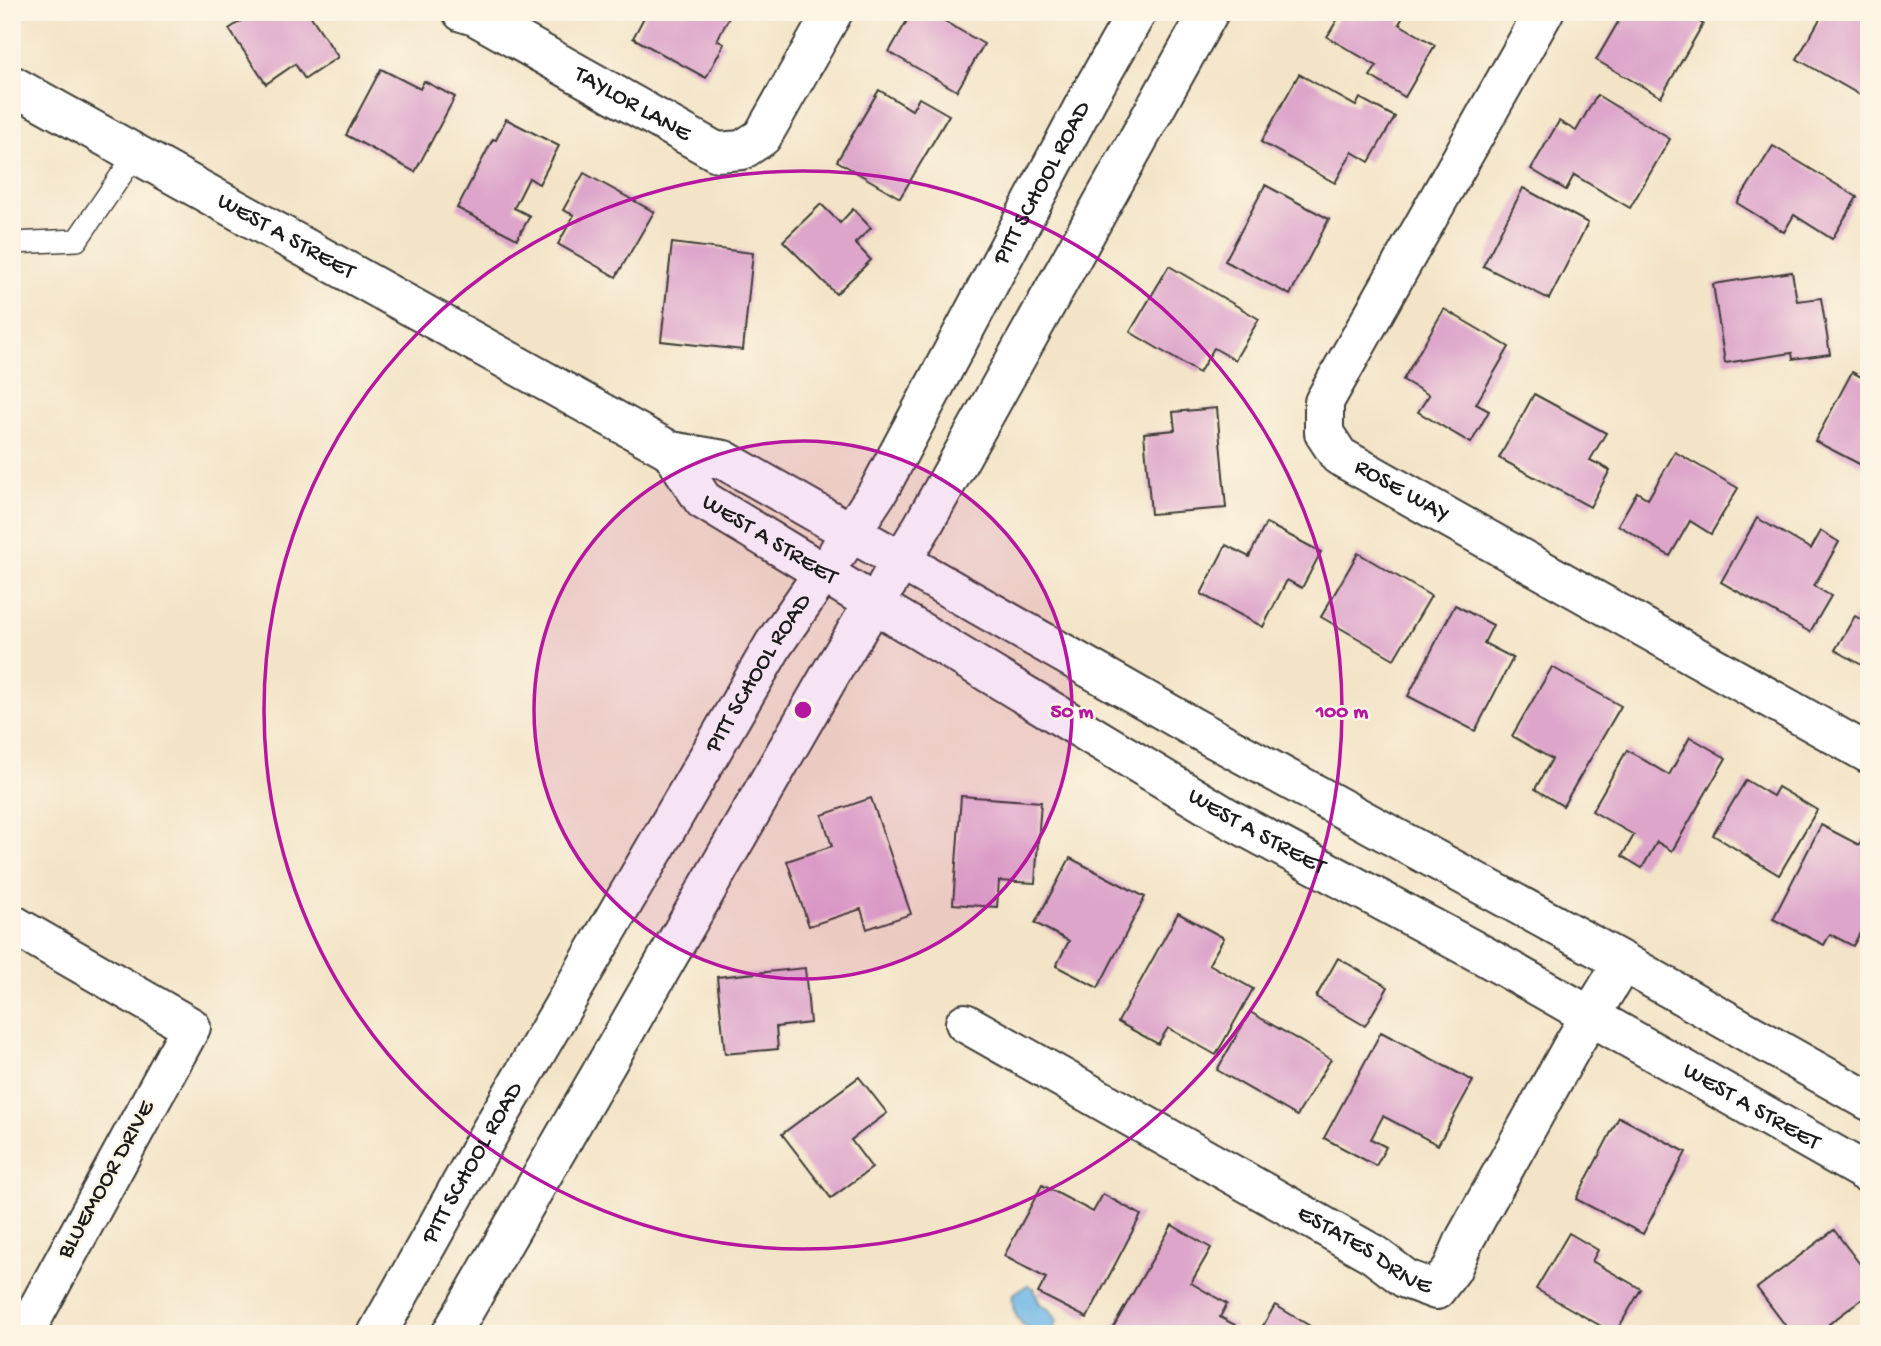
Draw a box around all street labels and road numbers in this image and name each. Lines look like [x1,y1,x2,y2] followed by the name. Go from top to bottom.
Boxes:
[567,59,697,149] street label: TAYLOR LANE
[987,96,1098,271] street label: PITT SCHOOL ROAD
[212,187,361,288] street label: WEST A STREET
[1349,453,1454,529] street label: ROSE WAY
[696,488,844,593] street label: WEST A STREET
[699,588,819,759] street label: PITT SCHOOL ROAD
[1182,782,1332,883] street label: WEST A STREET
[1677,1057,1826,1158] street label: WEST A STREET
[415,1077,531,1250] street label: PITT SCHOOL ROAD
[51,1095,163,1265] street label: BLUEMOOR DRIVE
[1292,1199,1437,1302] street label: ESTATES DRIVE

